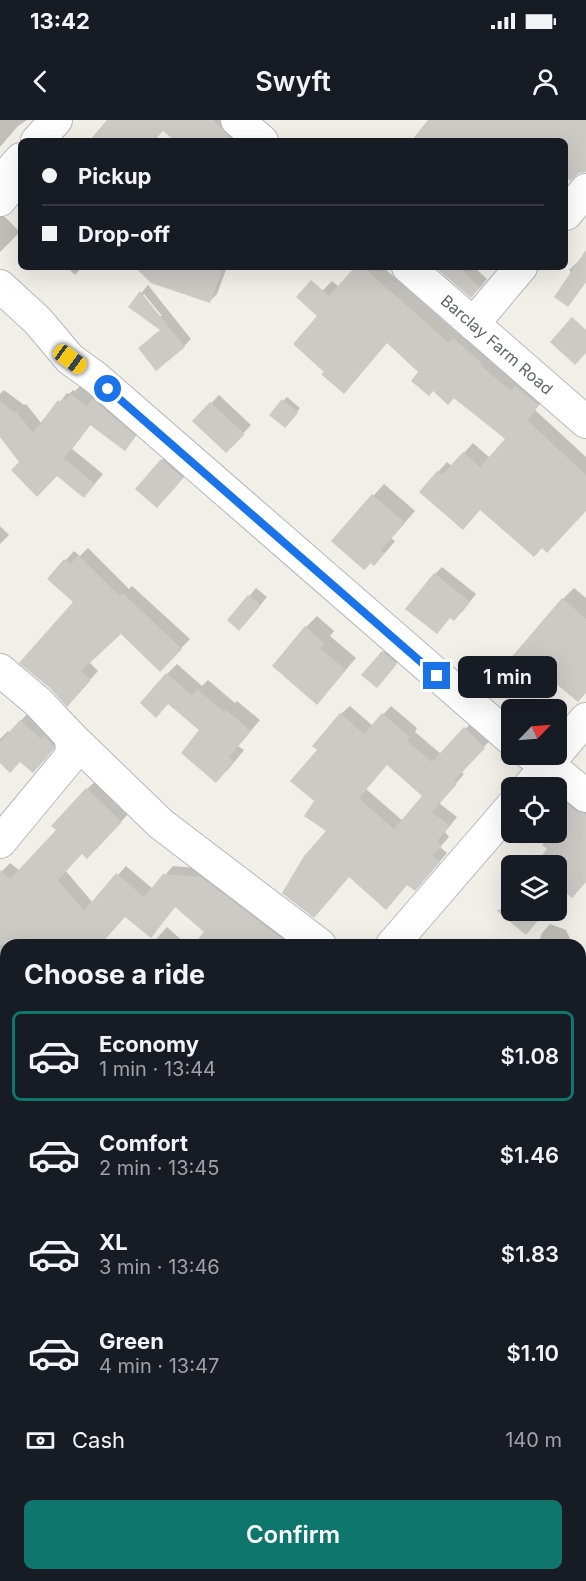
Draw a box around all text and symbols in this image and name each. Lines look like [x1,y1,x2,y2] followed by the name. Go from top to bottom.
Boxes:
[30,8,90,34] text: 13:42
[24,65,57,98] icon: back
[255,65,331,98] text: Swyft
[529,65,562,98] icon: person
[78,163,152,189] text: Pickup
[78,221,170,247] text: Drop-off
[437,290,557,399] street label: Barclay Farm Road
[50,341,90,377] car
[94,375,121,402] route start
[458,655,557,697] callout: 1 min
[423,662,450,689] route end
[483,665,532,689] text: 1 min
[501,699,567,765] north arrow
[501,699,567,921] map controls
[501,777,567,843] button: locate
[501,855,567,921] button: layers
[24,958,205,991] text: Choose a ride
[27,1029,81,1083] icon: car
[99,1031,199,1057] text: Economy
[500,1043,559,1069] text: $1.08
[99,1057,216,1081] text: 1 min · 13:44
[27,1128,81,1182] icon: car
[99,1130,188,1156] text: Comfort
[500,1142,559,1168] text: $1.46
[99,1156,219,1180] text: 2 min · 13:45
[27,1227,81,1281] icon: car
[99,1229,128,1255] text: XL
[501,1241,559,1267] text: $1.83
[99,1255,220,1279] text: 3 min · 13:46
[27,1326,81,1380] icon: car
[99,1328,164,1354] text: Green
[507,1340,559,1366] text: $1.10
[99,1354,219,1378] text: 4 min · 13:47
[24,1424,57,1457] icon: cash
[72,1427,125,1453] text: Cash
[505,1428,562,1452] text: 140 m
[24,1500,562,1569] button: Confirm

